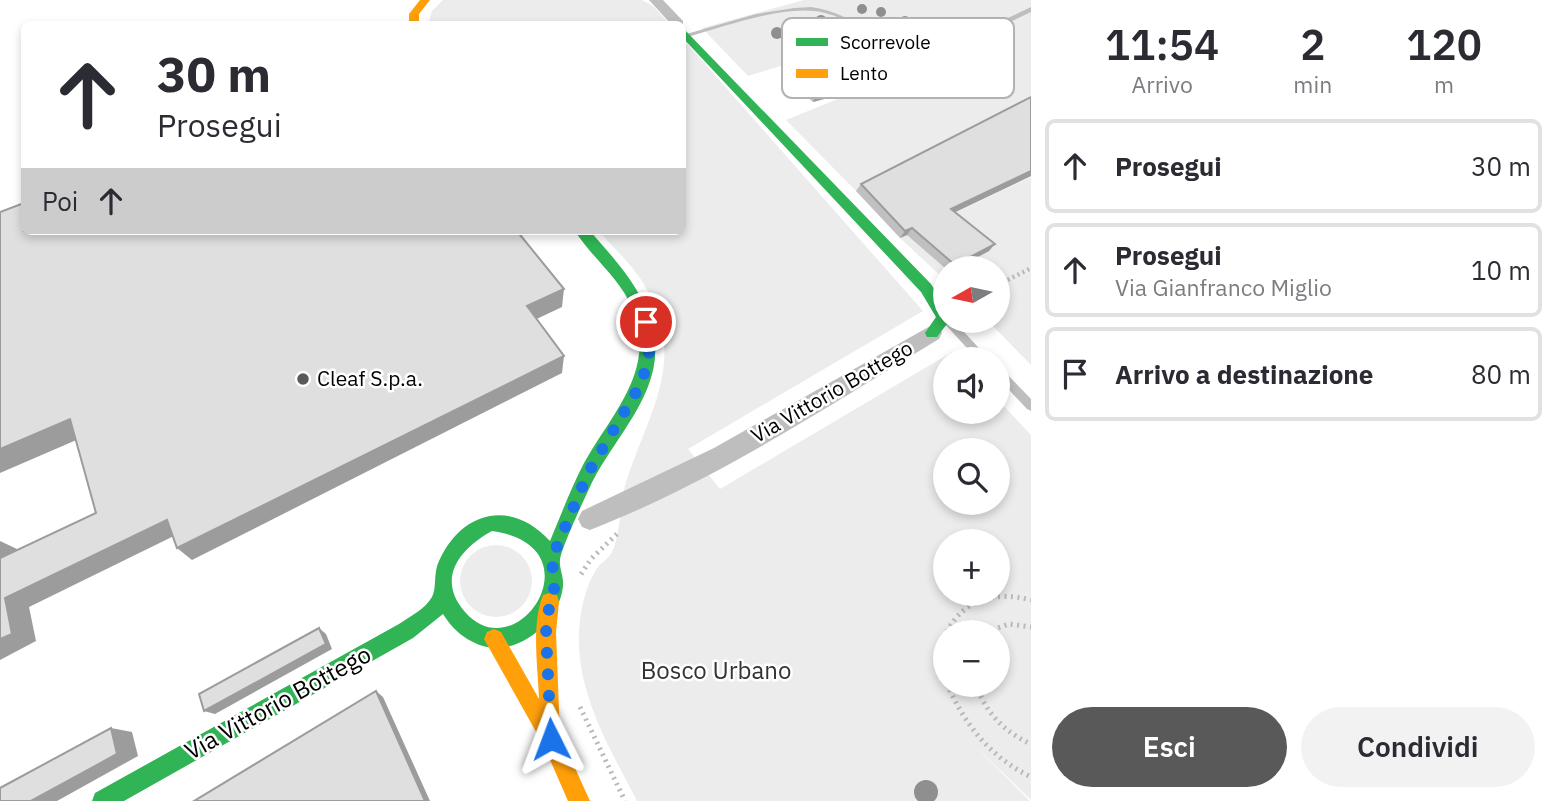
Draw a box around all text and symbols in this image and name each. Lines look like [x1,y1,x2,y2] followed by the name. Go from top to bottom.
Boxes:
[1105,17,1219,72] text: 11:54
[1300,17,1325,72] text: 2
[1406,17,1482,72] text: 120
[782,18,1014,98] legend
[840,30,931,54] text: Scorrevole
[157,42,271,105] text: 30 m
[42,49,133,140] icon: ahead
[840,61,888,85] text: Lento
[1131,69,1193,99] text: Arrivo
[1293,69,1332,99] text: min
[1434,69,1454,99] text: m
[157,104,282,146] text: Prosegui
[1056,147,1094,185] icon: ahead
[1115,149,1222,183] text: Prosegui
[1471,149,1531,183] text: 30 m
[92,182,130,220] icon: ahead
[42,184,78,218] text: Poi
[1115,238,1222,272] text: Prosegui
[1056,251,1094,289] icon: ahead
[1471,253,1531,287] text: 10 m
[933,256,1010,332] north arrow
[933,256,1010,697] map controls
[1115,272,1332,302] text: Via Gianfranco Miglio
[616,292,676,352] pin
[627,303,665,341] icon: arrive
[746,333,917,449] street label: Via Vittorio Bottego
[933,347,1010,424] button: sound
[1056,355,1094,393] icon: arrive
[1115,357,1373,391] text: Arrivo a destinazione
[1471,357,1531,391] text: 80 m
[317,364,423,392] place label: Cleaf S.p.a.
[295,371,311,387] marker: Cleaf S.p.a.
[933,438,1010,515] button: search
[933,529,1010,606] button: +
[933,620,1010,697] button: −
[179,638,376,767] street label: Via Vittorio Bottego
[641,654,791,686] park label: Bosco Urbano
[514,702,588,776] position arrow
[1052,707,1287,787] button: Esci
[1301,707,1535,787] button: Condividi

